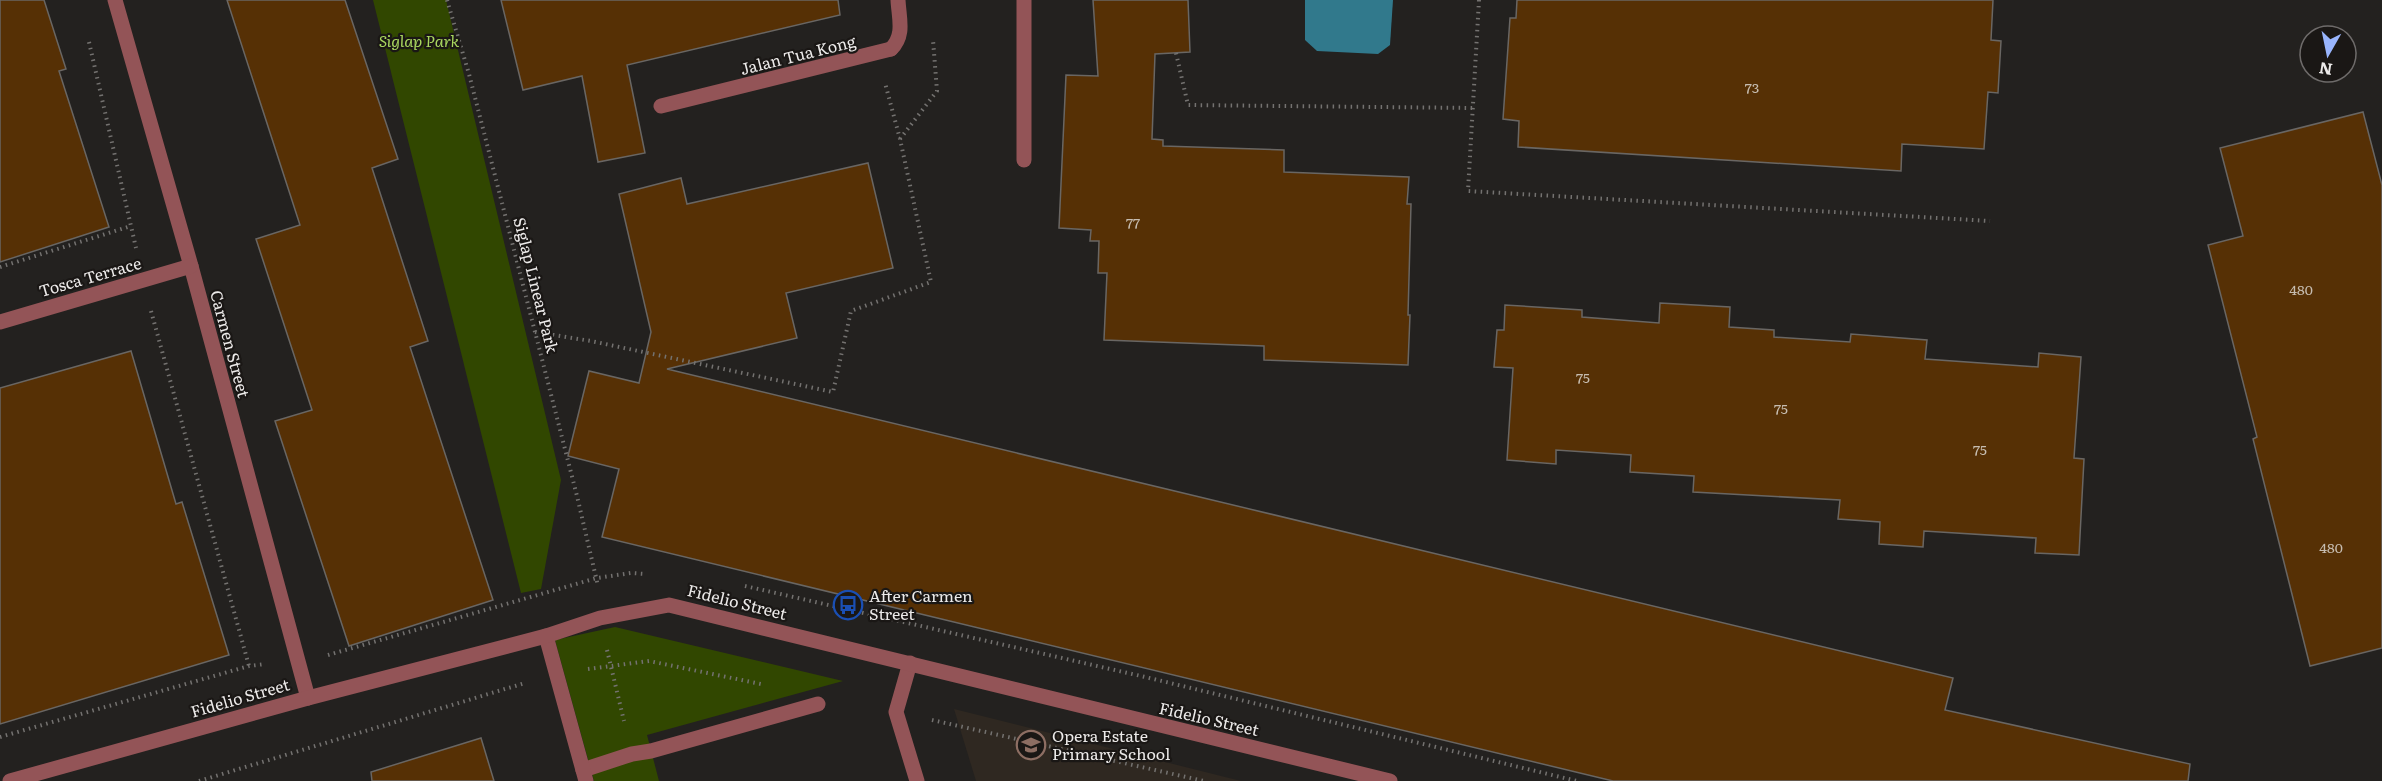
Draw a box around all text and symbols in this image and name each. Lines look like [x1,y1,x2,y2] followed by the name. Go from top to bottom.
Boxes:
[2298,24,2358,84] north arrow
[379,28,460,52] park label: Siglap Park
[737,28,858,80] street label: Jalan Tua Kong
[2317,57,2334,83] text: N
[1745,77,1759,97] house number: 73
[1126,212,1140,232] house number: 77
[508,214,566,355] street label: Siglap Linear Park
[36,250,144,302] street label: Tosca Terrace
[2289,279,2313,299] house number: 480
[205,287,257,401] street label: Carmen Street
[1576,367,1590,387] house number: 75
[1774,398,1788,418] house number: 75
[1973,439,1987,459] house number: 75
[2319,537,2343,557] house number: 480
[685,577,790,625] street label: Fidelio Street
[869,583,973,625] place label: After Carmen Street
[832,589,864,621] bus stop icon: After Carmen Street
[187,671,292,723] street label: Fidelio Street
[1157,695,1262,741] street label: Fidelio Street
[1052,723,1170,765] place label: Opera Estate Primary School
[1015,729,1047,761] school or university icon: Opera Estate Primary School

